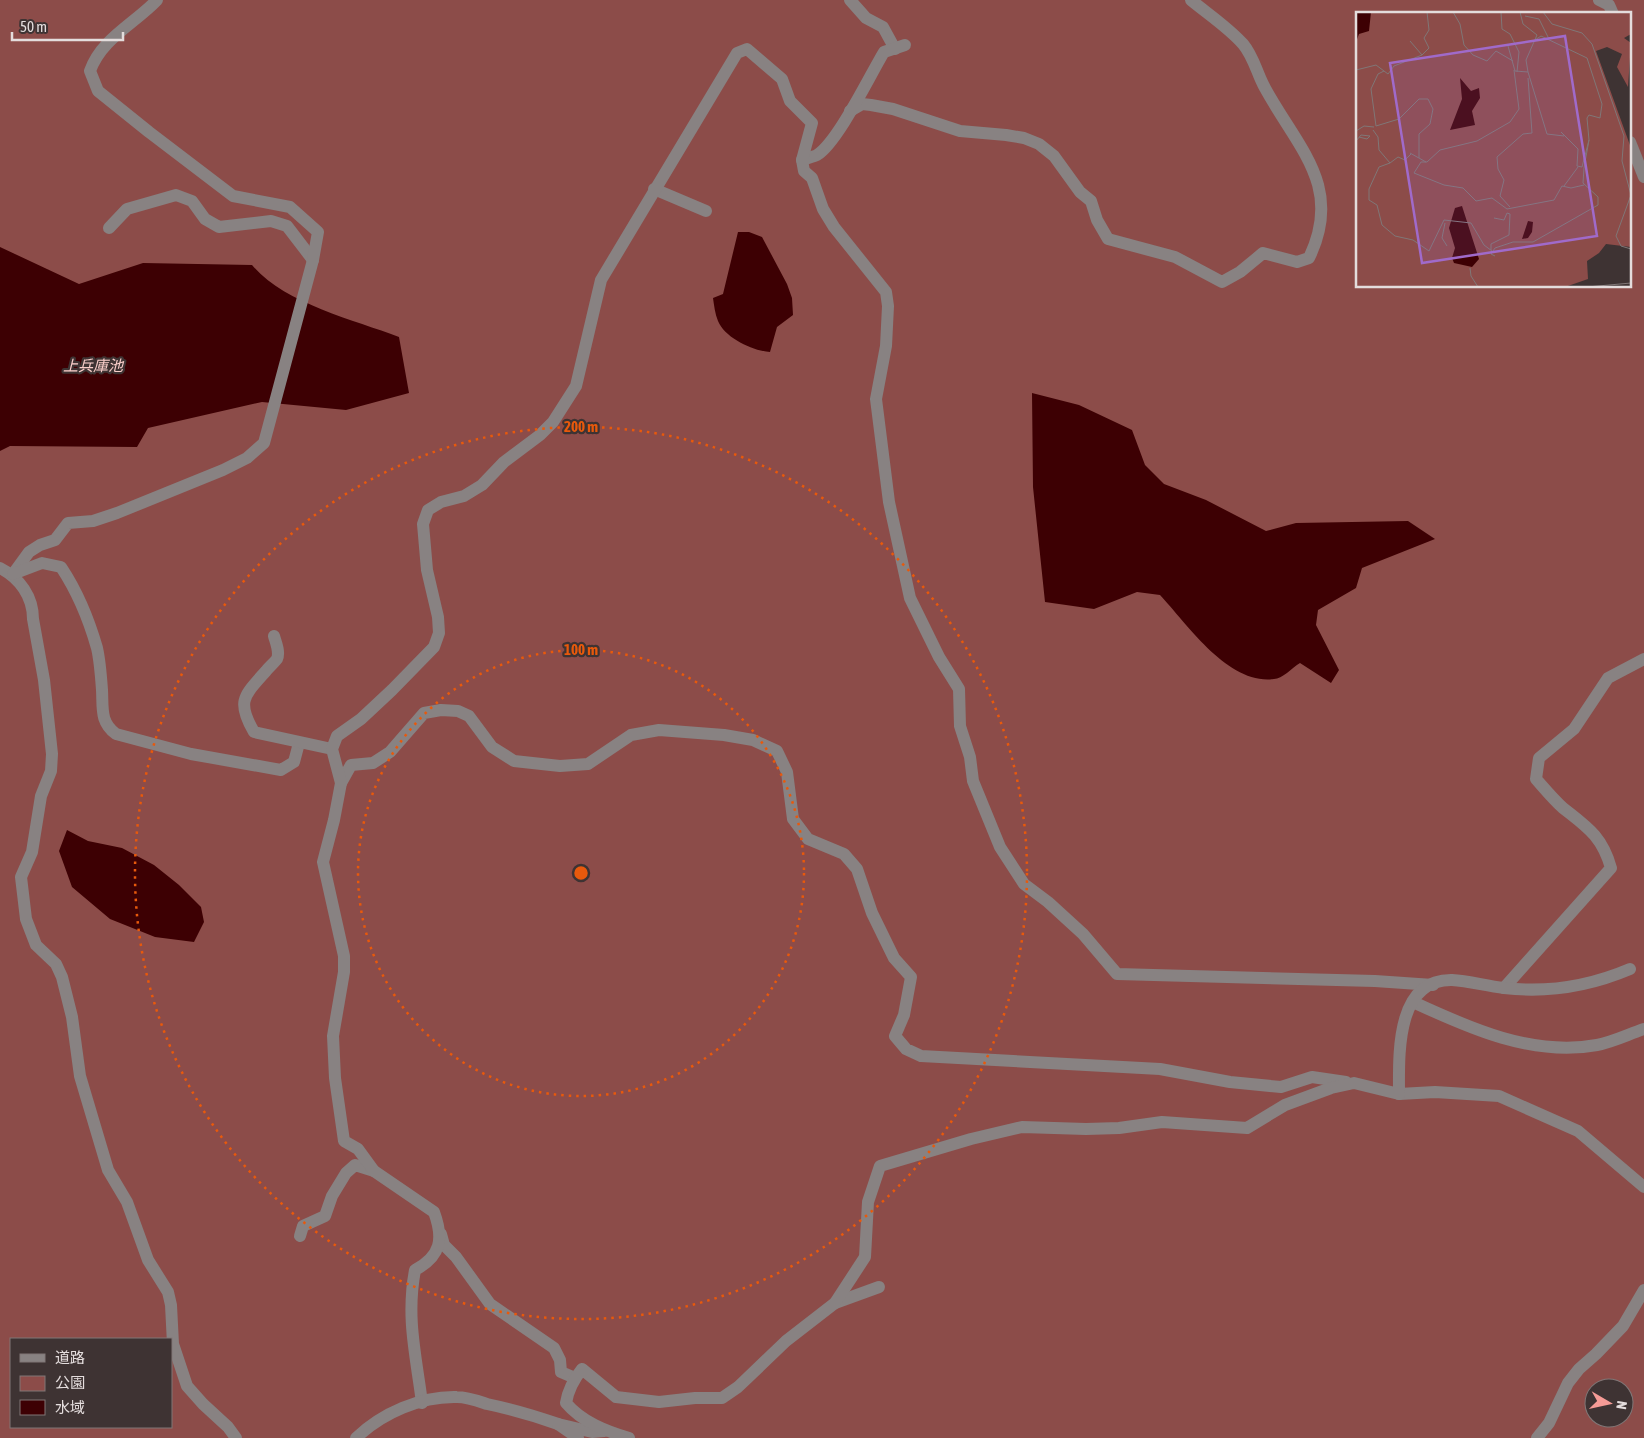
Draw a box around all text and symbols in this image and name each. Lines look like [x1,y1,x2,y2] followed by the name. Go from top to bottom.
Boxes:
[12,10,124,42] scale bar
[1356,12,1632,288] inset map
[20,18,47,35] text: 50 m
[63,357,125,374] water label: 上兵庫池
[564,418,598,435] text: 200 m
[564,641,598,658] text: 100 m
[572,864,590,882] centre of rings
[10,1338,172,1428] legend
[55,1349,85,1366] text: 道路
[55,1374,85,1391] text: 公園
[1584,1378,1634,1428] north arrow
[55,1399,85,1416] text: 水域
[1613,1400,1630,1410] text: N

